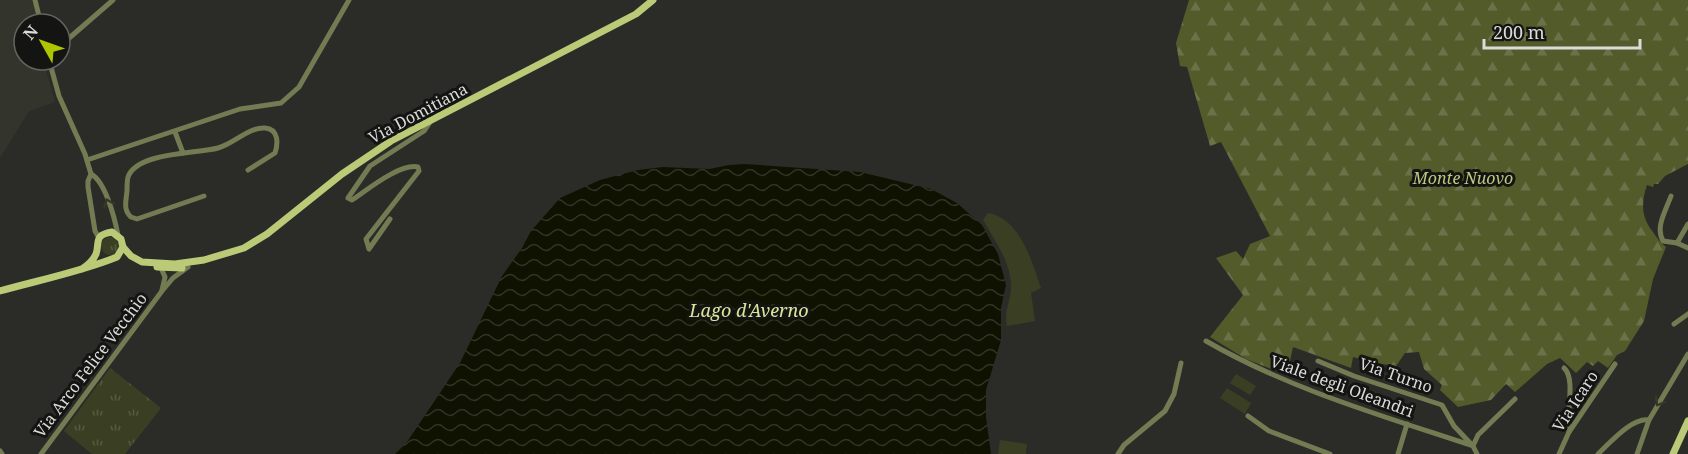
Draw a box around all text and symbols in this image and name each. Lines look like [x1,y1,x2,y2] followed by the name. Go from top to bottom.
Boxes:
[12,12,72,72] north arrow
[1484,12,1640,50] scale bar
[18,20,43,44] text: N
[1493,20,1545,44] text: 200 m
[365,78,471,148] street label: Via Domitiana
[1412,167,1513,189] park label: Monte Nuovo
[103,198,115,209] one-way arrow
[28,288,152,442] street label: Via Arco Felice Vecchio
[688,298,809,322] water label: Lago d'Averno
[1267,350,1417,422] street label: Viale degli Oleandri
[1356,352,1436,398] street label: Via Turno
[1547,366,1603,436] street label: Via Icaro
[1655,396,1667,406] one-way arrow

